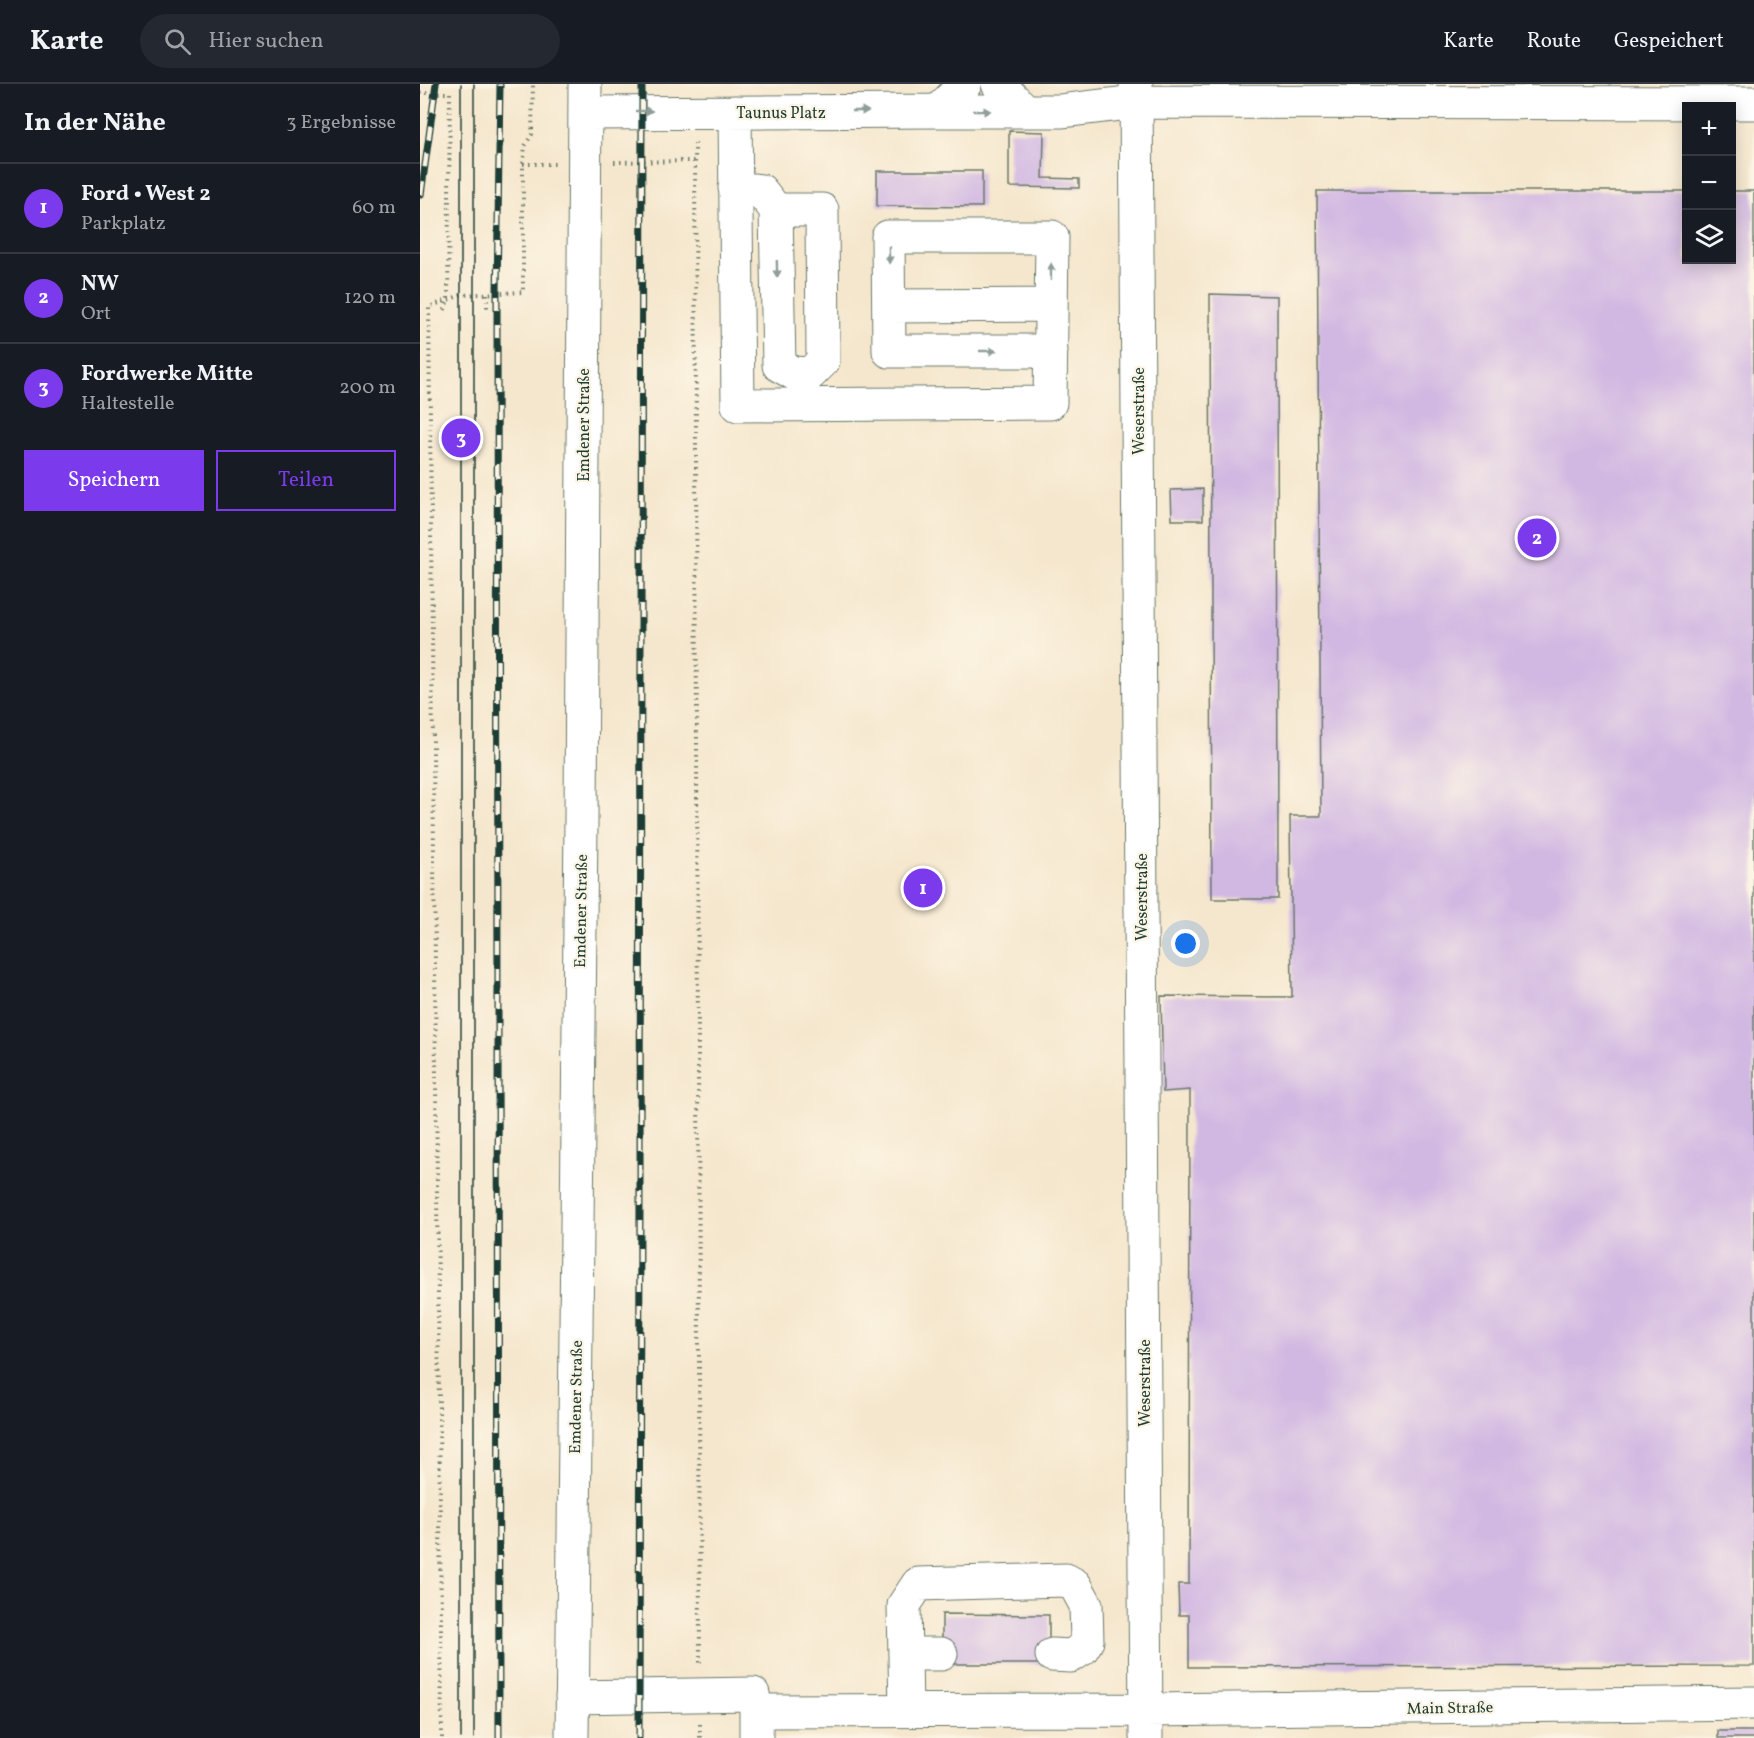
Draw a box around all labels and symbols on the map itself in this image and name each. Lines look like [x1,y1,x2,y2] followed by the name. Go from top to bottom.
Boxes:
[736,103,826,125] street label: Taunus Platz
[634,106,653,116] one-way arrow
[850,106,869,116] one-way arrow
[973,106,992,116] one-way arrow
[884,245,894,264] one-way arrow
[773,259,782,278] one-way arrow
[1046,262,1056,281] one-way arrow
[978,346,997,356] one-way arrow
[1129,367,1151,455] street label: Weserstraße
[574,368,596,482] street label: Emdener Straße
[442,416,480,460] pin: 3
[1518,516,1556,560] pin: 2
[1132,853,1154,941] street label: Weserstraße
[570,854,594,968] street label: Emdener Straße
[904,866,942,910] pin: 1
[1171,929,1200,958] your location
[1135,1339,1157,1427] street label: Weserstraße
[565,1340,589,1454] street label: Emdener Straße
[1406,1697,1494,1721] street label: Main Straße

